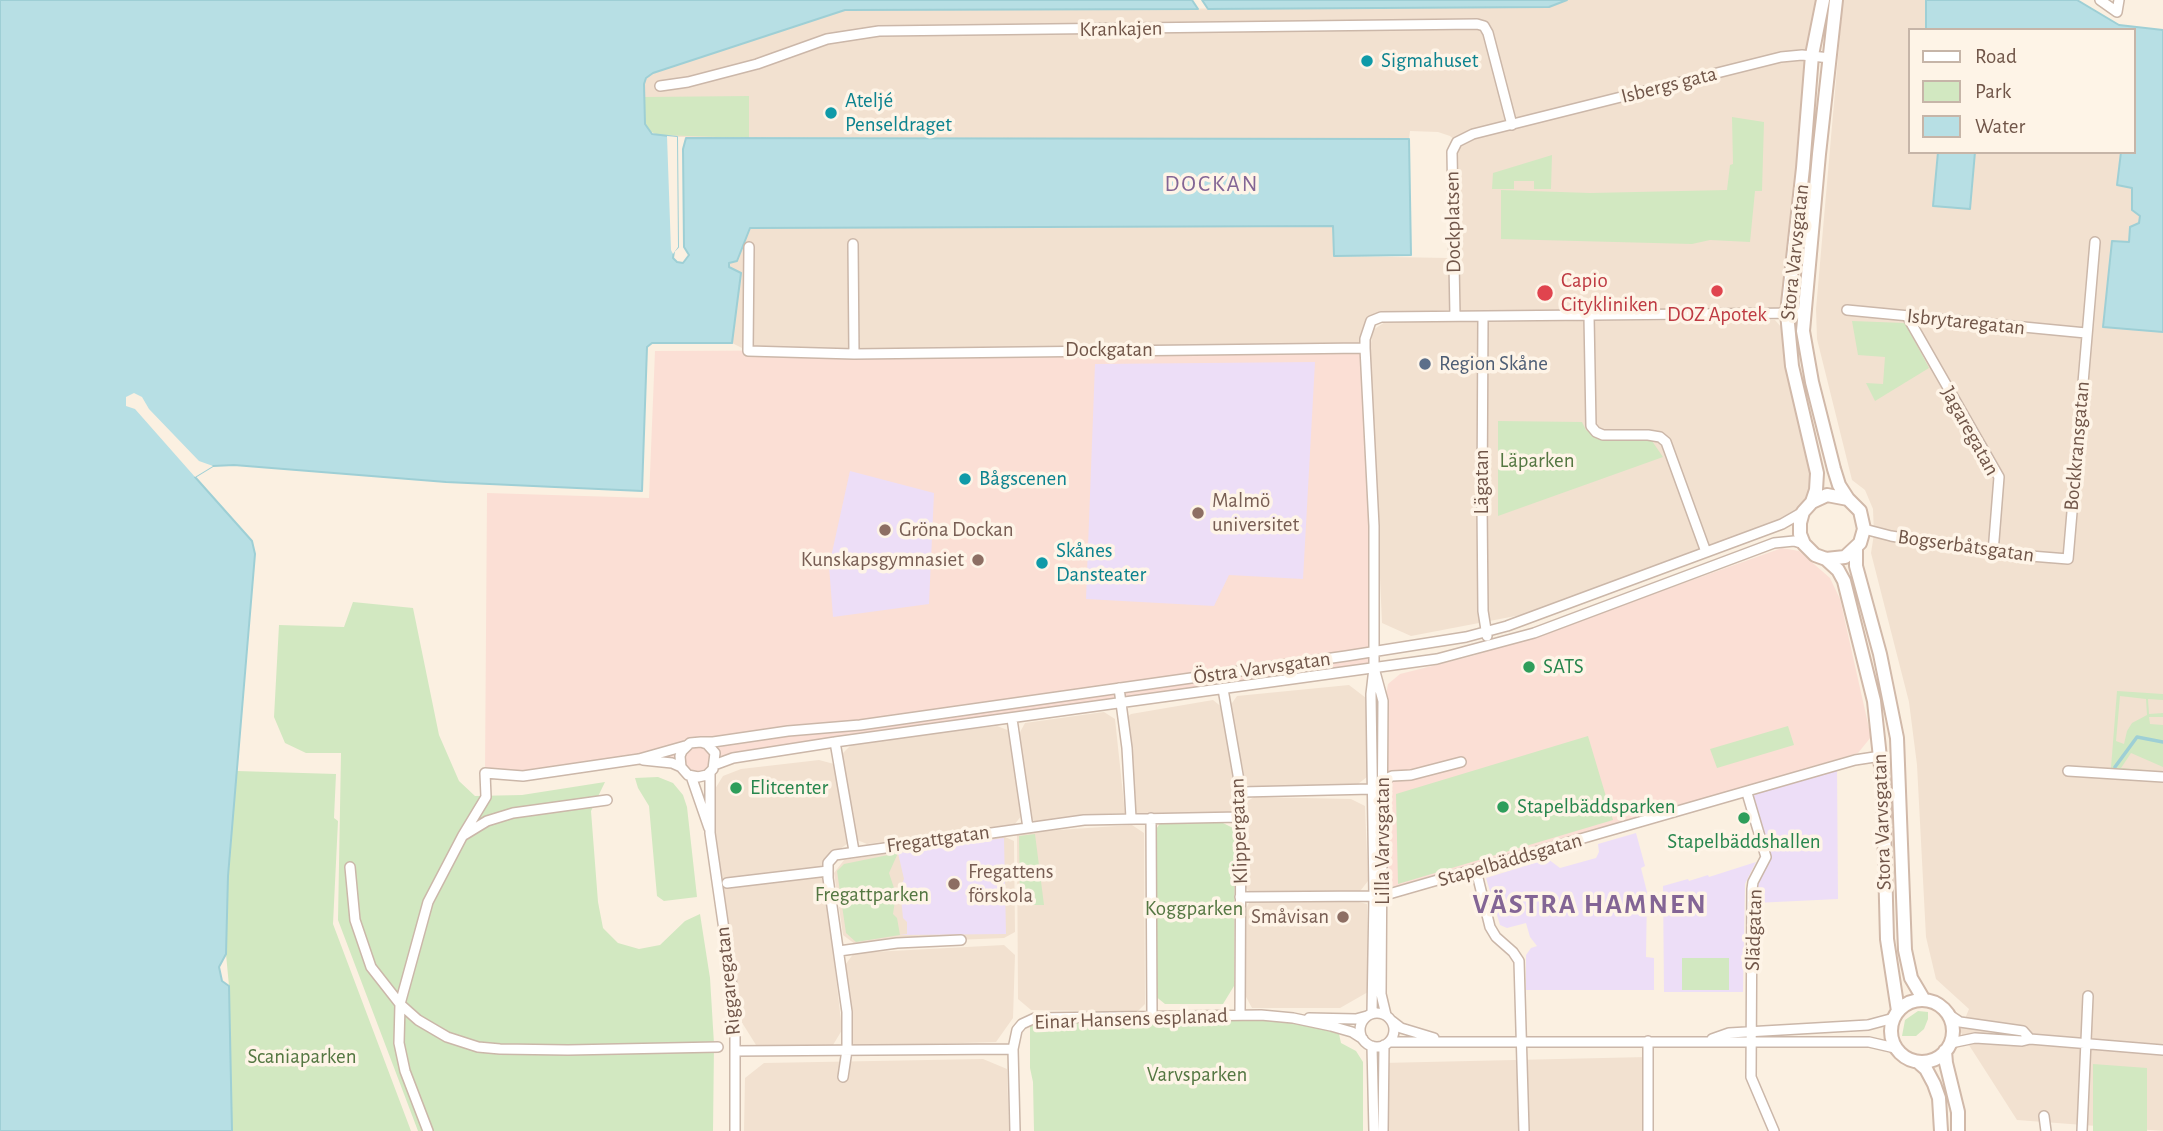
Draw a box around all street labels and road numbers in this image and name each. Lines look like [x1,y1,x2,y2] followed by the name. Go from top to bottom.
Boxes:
[1079,16,1163,42] street label: Krankajen
[1619,61,1719,109] street label: Isbergs gata
[1440,171,1466,273] street label: Dockplatsen
[1775,183,1815,321] street label: Stora Varvsgatan
[1906,303,2026,341] street label: Isbrytaregatan
[1065,337,1153,363] street label: Dockgatan
[2059,380,2095,512] street label: Bockkransgatan
[1935,382,2005,480] street label: Jagaregatan
[1469,449,1495,515] street label: Lägatan
[1896,524,2036,568] street label: Bogserbåtsgatan
[1192,646,1332,690] street label: Östra Varvsgatan
[1867,753,1897,891] street label: Stora Varvsgatan
[1225,777,1253,885] street label: Klippergatan
[1370,777,1396,905] street label: Lilla Varvsgatan
[885,819,991,859] street label: Fregattgatan
[1435,827,1585,893] street label: Stapelbäddsgatan
[1740,889,1768,971] street label: Slädgatan
[710,925,746,1037] street label: Riggaregatan
[1034,1003,1228,1035] street label: Einar Hansens esplanad

